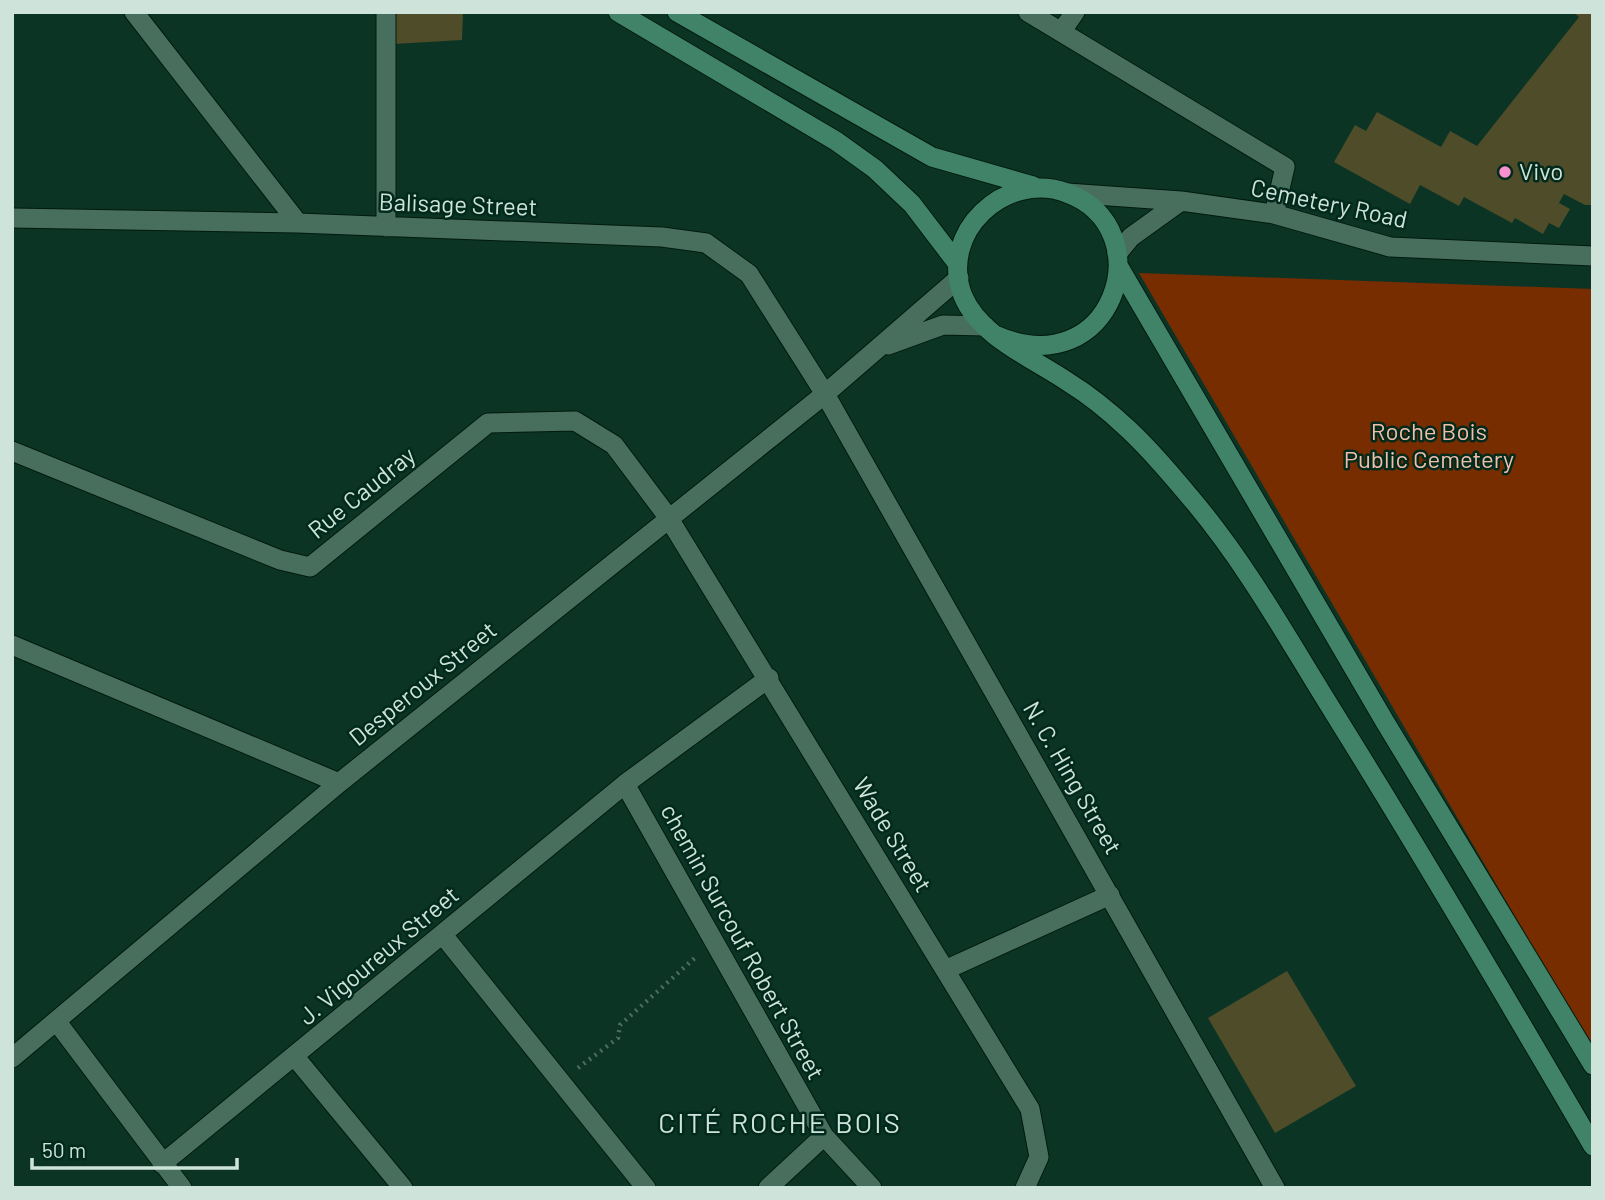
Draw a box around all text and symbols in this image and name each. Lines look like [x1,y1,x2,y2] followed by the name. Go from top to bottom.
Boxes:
[1519,156,1563,185] place label: Vivo
[1497,164,1513,180] marker: Vivo
[1248,172,1410,233] street label: Cemetery Road
[378,186,538,221] street label: Balisage Street
[1344,416,1514,473] park label: Roche Bois Public Cemetery
[302,440,421,544] street label: Rue Caudray
[343,615,502,751] street label: Desperoux Street
[1018,696,1129,859] street label: N. C. Hing Street
[848,772,939,897] street label: Wade Street
[655,798,831,1084] street label: chemin Surcouf Robert Street
[292,879,464,1030] street label: J. Vigoureux Street
[658,1105,902,1139] district label: CITÉ ROCHE BOIS
[32,1126,236,1170] scale bar
[42,1137,86,1162] text: 50 m

